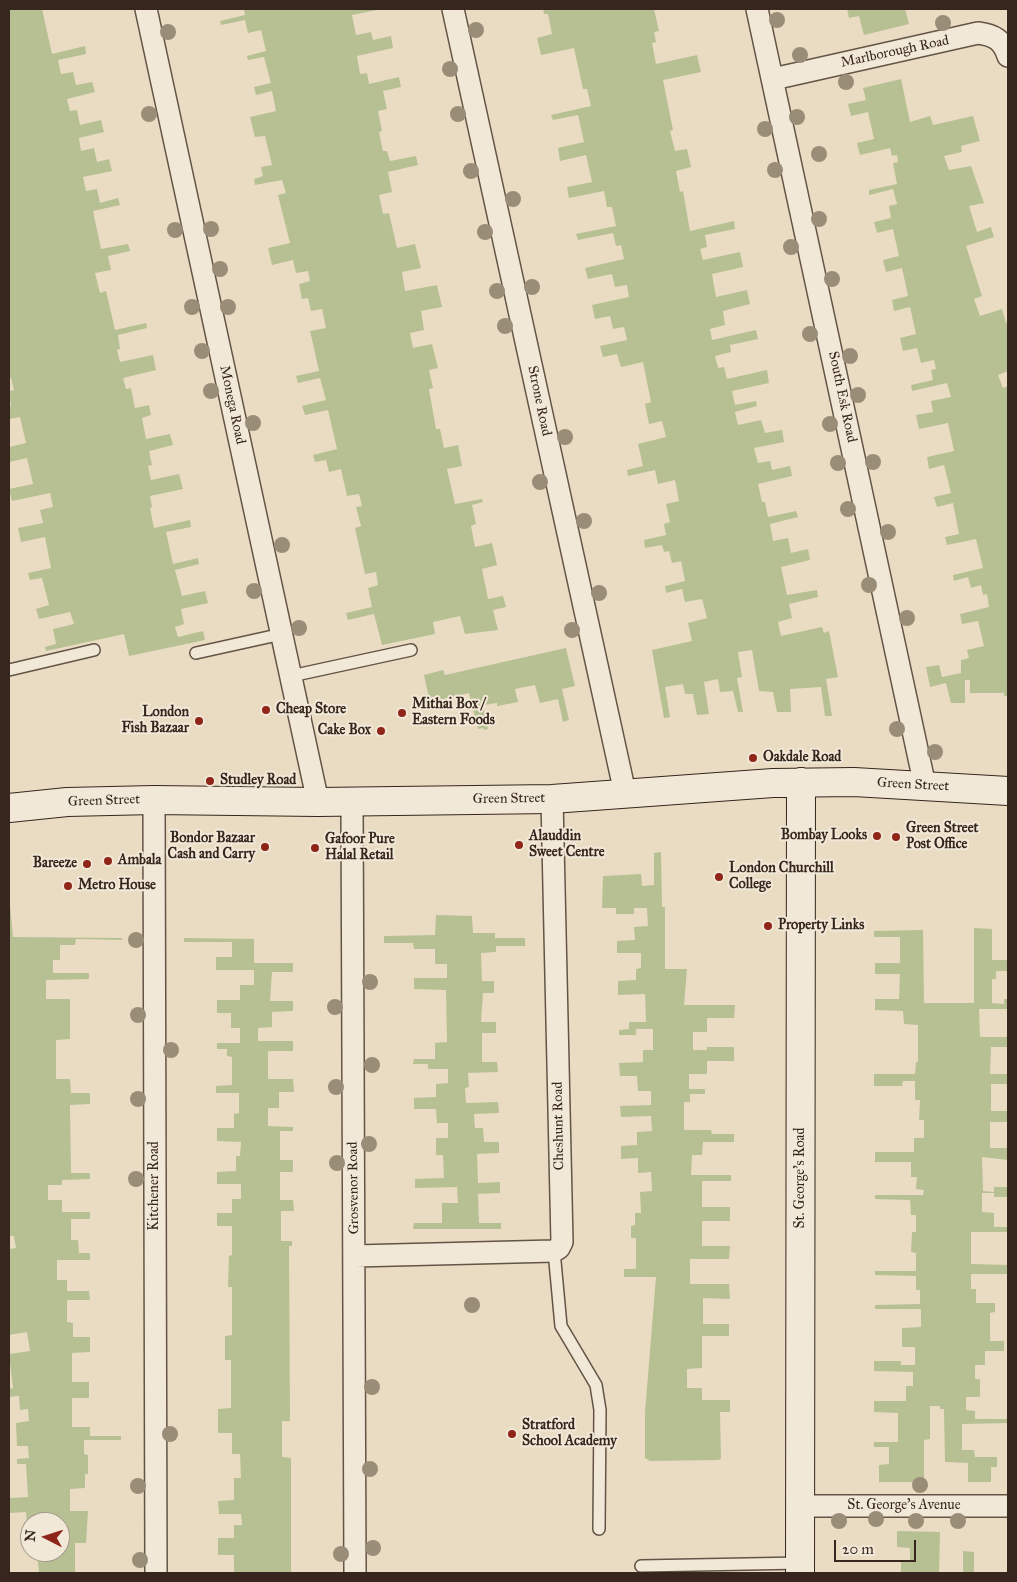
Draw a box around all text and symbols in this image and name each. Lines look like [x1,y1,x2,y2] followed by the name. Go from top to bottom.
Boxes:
[839,32,951,72] street label: Marlborough Road
[824,350,860,444] street label: South Esk Road
[215,364,249,446] street label: Monega Road
[523,364,555,438] street label: Strone Road
[412,697,495,730] place label: Mithai Box / Eastern Foods
[276,702,346,718] place label: Cheap Store
[260,704,272,716] marker: Cheap Store
[121,705,189,738] place label: London Fish Bazaar
[396,707,408,719] marker: Mithai Box / Eastern Foods
[193,715,205,727] marker: London Fish Bazaar
[318,723,371,739] place label: Cake Box
[375,725,387,737] marker: Cake Box
[763,750,841,766] place label: Oakdale Road
[747,752,759,764] marker: Oakdale Road
[220,773,296,789] place label: Studley Road
[204,775,216,787] marker: Studley Road
[876,775,950,795] street label: Green Street
[473,790,545,808] street label: Green Street
[68,791,140,811] street label: Green Street
[906,821,978,854] place label: Green Street Post Office
[781,828,867,844] place label: Bombay Looks
[529,829,604,862] place label: Alauddin Sweet Centre
[871,830,883,842] marker: Bombay Looks
[168,831,255,864] place label: Bondor Bazaar Cash and Carry
[890,831,902,843] marker: Green Street Post Office
[325,832,395,864] place label: Gafoor Pure Halal Retail
[513,839,525,851] marker: Alauddin Sweet Centre
[259,841,271,853] marker: Bondor Bazaar Cash and Carry
[309,842,321,854] marker: Gafoor Pure Halal Retail
[118,853,162,869] place label: Ambala
[102,855,114,867] marker: Ambala
[33,856,77,872] place label: Bareeze
[81,858,93,870] marker: Bareeze
[729,861,834,894] place label: London Churchill College
[713,871,725,883] marker: London Churchill College
[78,878,156,894] place label: Metro House
[62,880,74,892] marker: Metro House
[778,918,864,934] place label: Property Links
[762,920,774,932] marker: Property Links
[550,1082,568,1170] street label: Cheshunt Road
[793,1127,809,1229] street label: St. George's Road
[147,1141,163,1231] street label: Kitchener Road
[345,1141,363,1235] street label: Grosvenor Road
[522,1418,617,1450] place label: Stratford School Academy
[506,1428,518,1440] marker: Stratford School Academy
[847,1498,961,1514] street label: St. George's Avenue
[20,1512,70,1562] north arrow
[22,1529,40,1542] text: N
[837,1530,920,1562] scale bar
[842,1540,874,1558] text: 20 m

